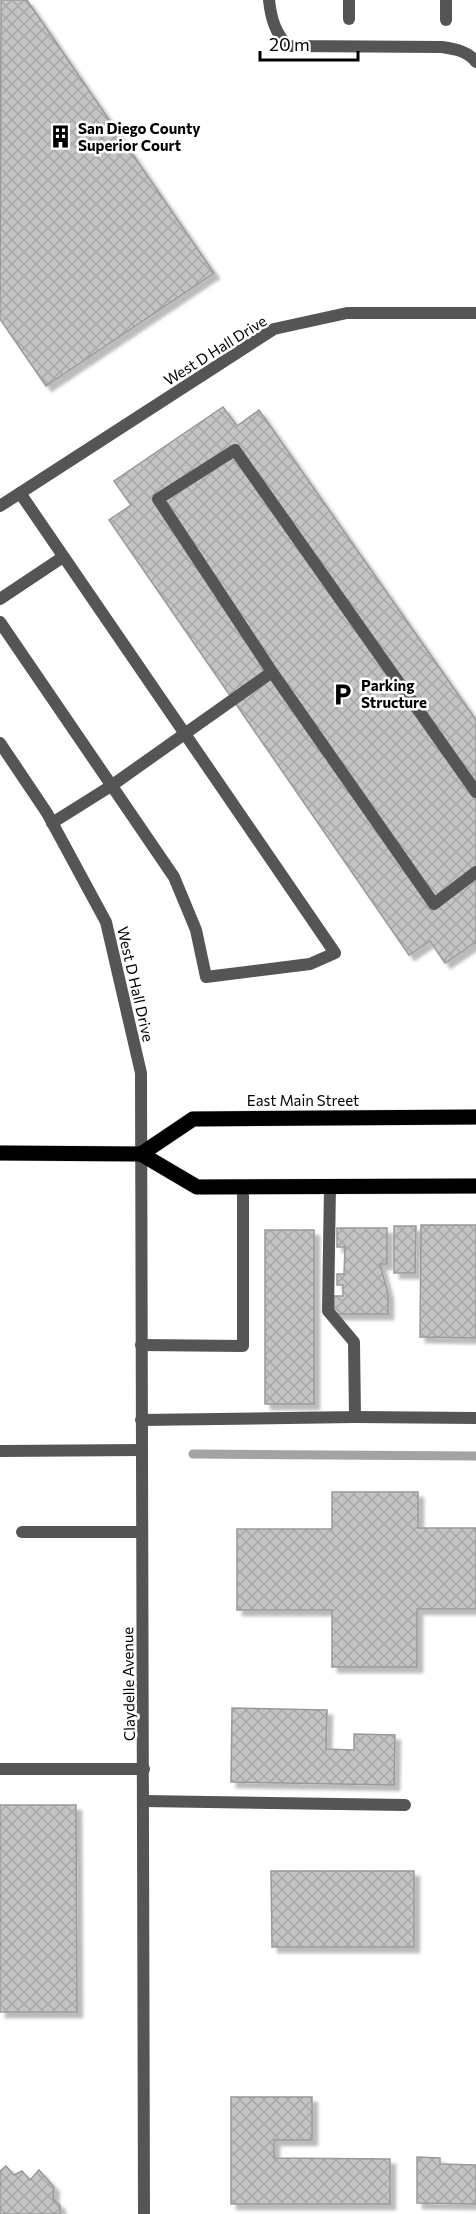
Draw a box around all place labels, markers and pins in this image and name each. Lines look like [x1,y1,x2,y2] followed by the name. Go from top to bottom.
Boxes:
[78,119,201,154] place label: San Diego County Superior Court
[47,124,73,150] building icon: San Diego County Superior Court
[361,676,427,711] place label: Parking Structure
[330,681,356,707] parking icon: Parking Structure

